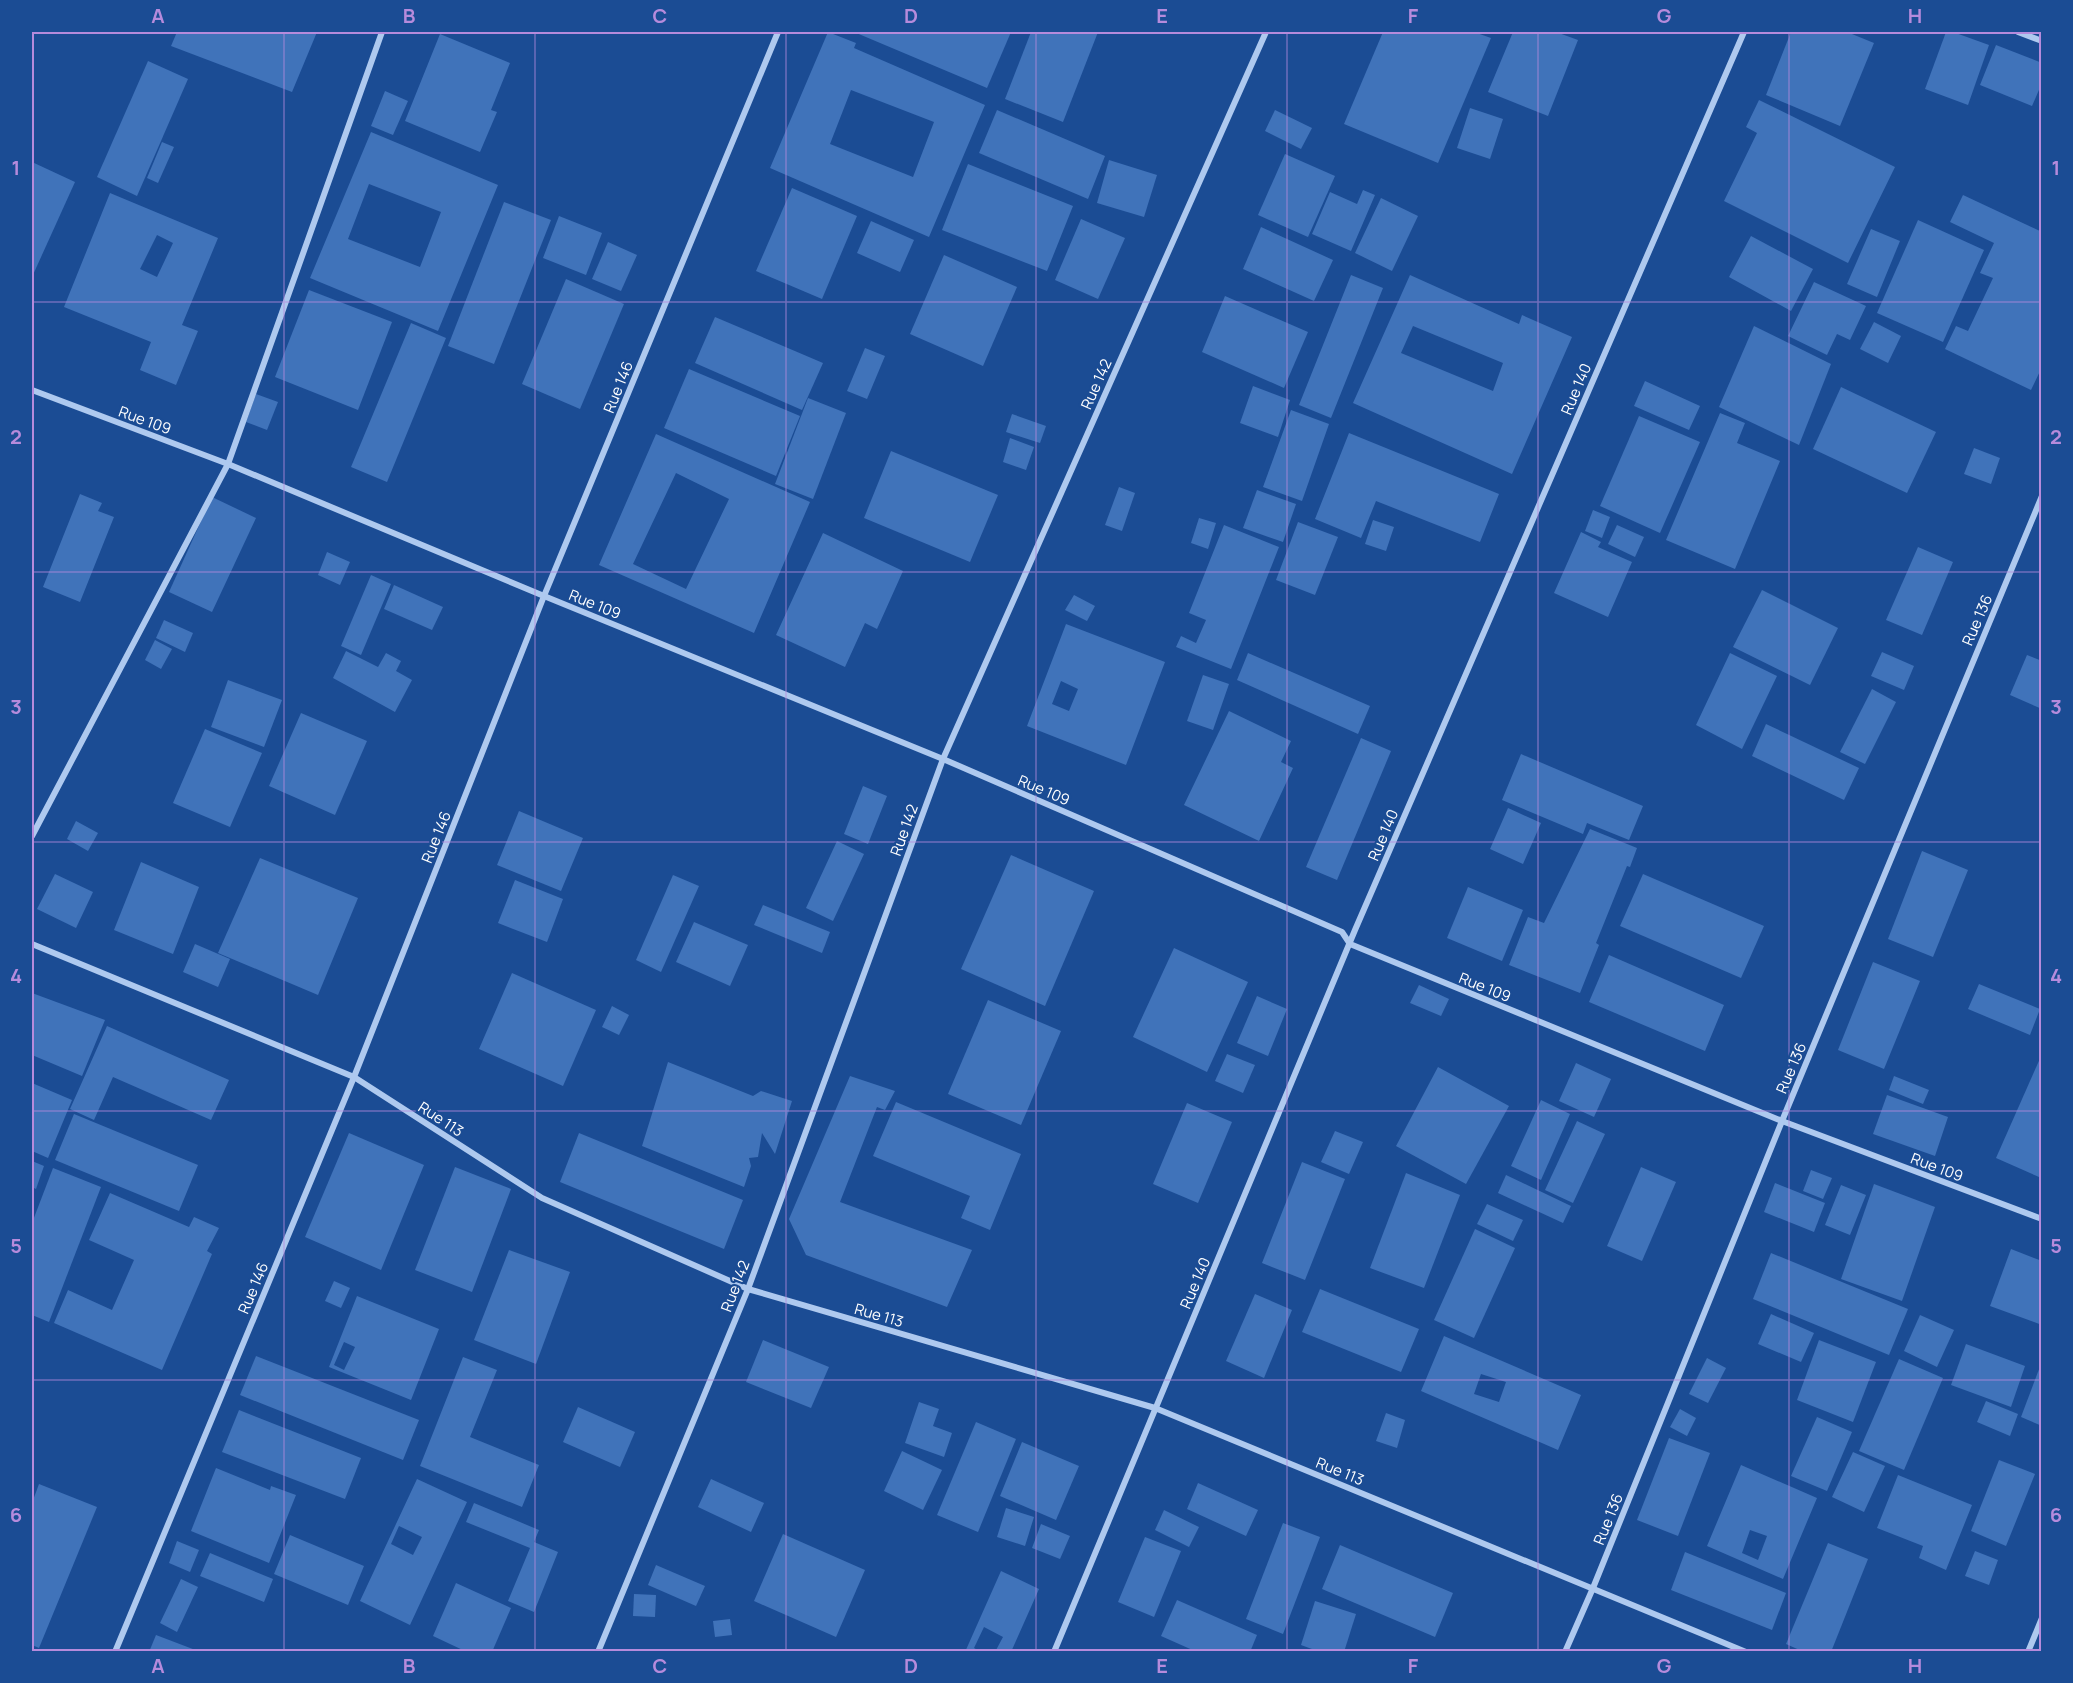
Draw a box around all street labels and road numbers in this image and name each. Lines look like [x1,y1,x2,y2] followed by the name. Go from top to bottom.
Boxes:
[1076,355,1116,413] street label: Rue 142
[598,358,638,416] street label: Rue 146
[1556,360,1596,418] street label: Rue 140
[116,401,174,439] street label: Rue 109
[566,584,624,624] street label: Rue 109
[1957,591,1997,649] street label: Rue 136
[1015,770,1073,810] street label: Rue 109
[885,801,923,859] street label: Rue 142
[1363,806,1403,864] street label: Rue 140
[416,808,456,866] street label: Rue 146
[1456,967,1514,1007] street label: Rue 109
[1771,1039,1811,1097] street label: Rue 136
[414,1097,468,1141] street label: Rue 113
[1908,1147,1966,1187] street label: Rue 109
[1175,1254,1215,1312] street label: Rue 140
[716,1257,754,1315] street label: Rue 142
[233,1259,273,1317] street label: Rue 146
[852,1298,906,1332] street label: Rue 113
[1313,1452,1367,1490] street label: Rue 113
[1588,1490,1628,1548] street label: Rue 136

